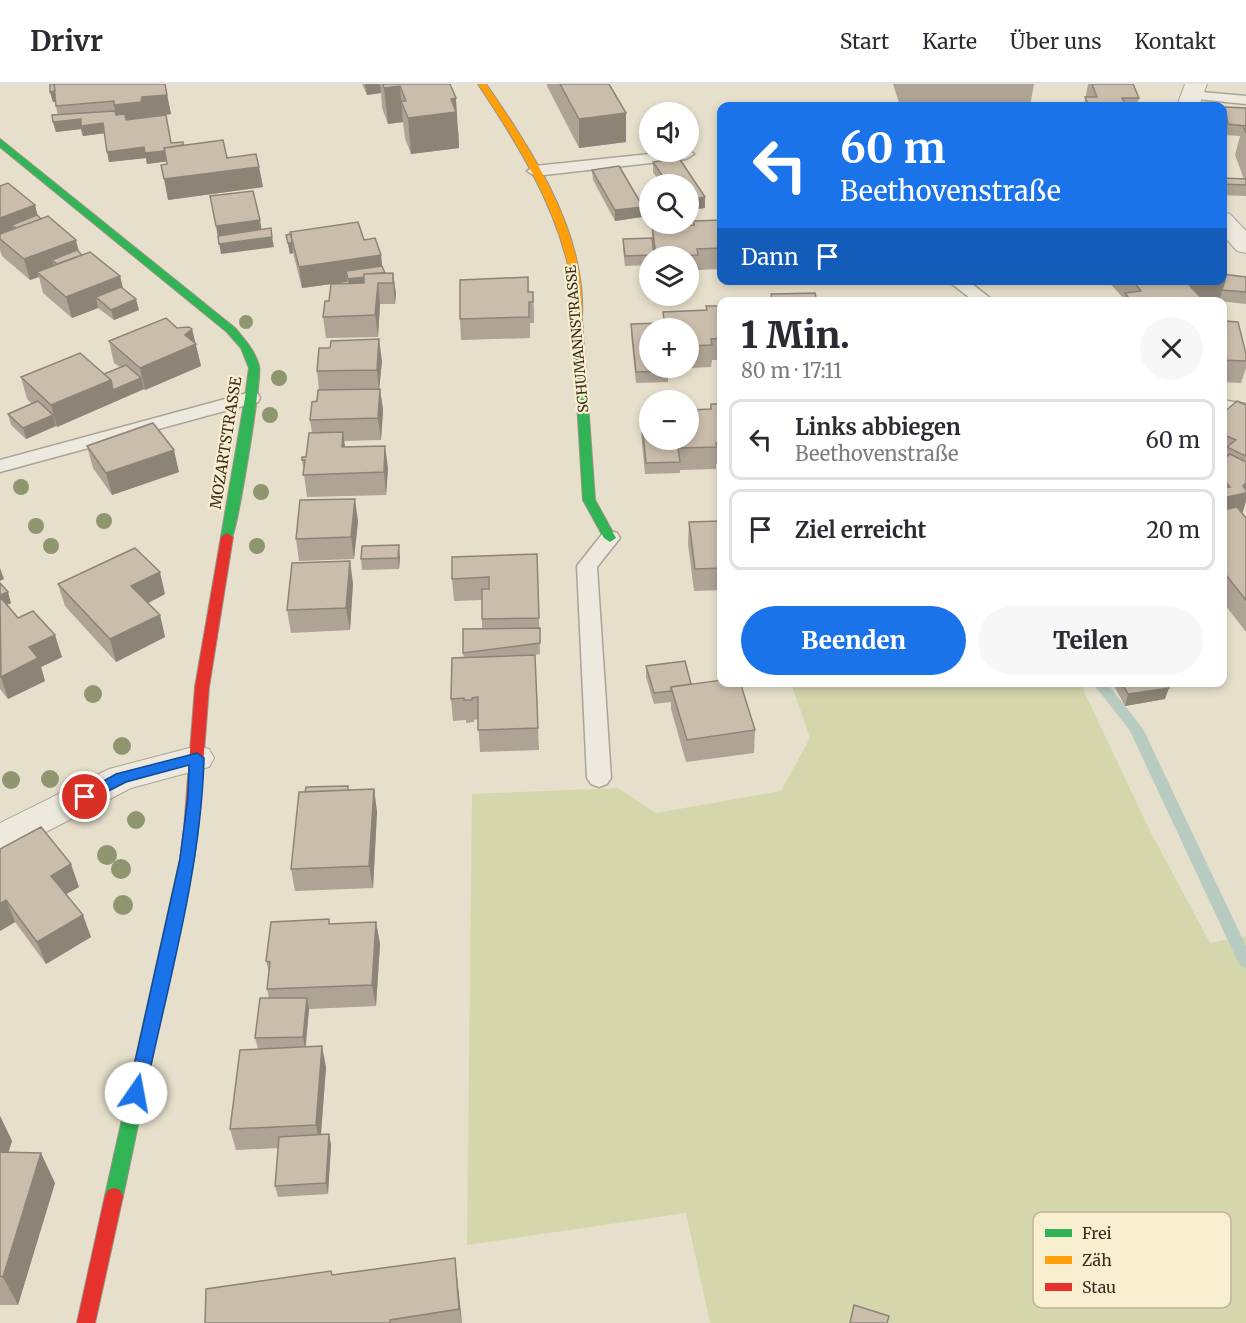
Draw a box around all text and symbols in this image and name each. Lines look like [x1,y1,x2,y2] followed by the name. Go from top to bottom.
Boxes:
[30,23,103,59] text: Drivr
[840,28,889,55] text: Start
[922,28,977,55] text: Karte
[1010,28,1101,55] text: Über uns
[1134,28,1216,55] text: Kontakt
[639,102,699,450] map controls
[639,102,699,162] button: sound
[840,122,946,174] text: 60 m
[741,126,819,204] icon: left
[639,174,699,234] button: search
[840,174,1061,208] text: Beethovenstraße
[811,240,844,273] icon: arrive
[741,243,799,271] text: Dann
[639,246,699,306] button: layers
[562,264,592,414] street label: SCHUMANNSTRASSE
[741,313,850,358] text: 1 Min.
[1140,317,1203,380] button: close
[639,318,699,378] button: +
[741,358,842,383] text: 80 m · 17:11
[206,375,245,510] street label: MOZARTSTRASSE
[639,390,699,450] button: −
[795,413,961,441] text: Links abbiegen
[744,423,777,456] icon: left
[1146,426,1200,454] text: 60 m
[795,441,959,466] text: Beethovenstraße
[744,513,777,546] icon: arrive
[795,516,926,544] text: Ziel erreicht
[1146,516,1200,544] text: 20 m
[741,606,966,675] button: Beenden
[978,606,1203,675] button: Teilen
[59,771,110,822] pin
[68,780,101,813] icon: arrive
[104,1061,168,1125] position arrow
[1033,1212,1231,1308] legend
[1082,1223,1112,1243] text: Frei
[1082,1250,1112,1270] text: Zäh
[1082,1277,1116,1297] text: Stau

